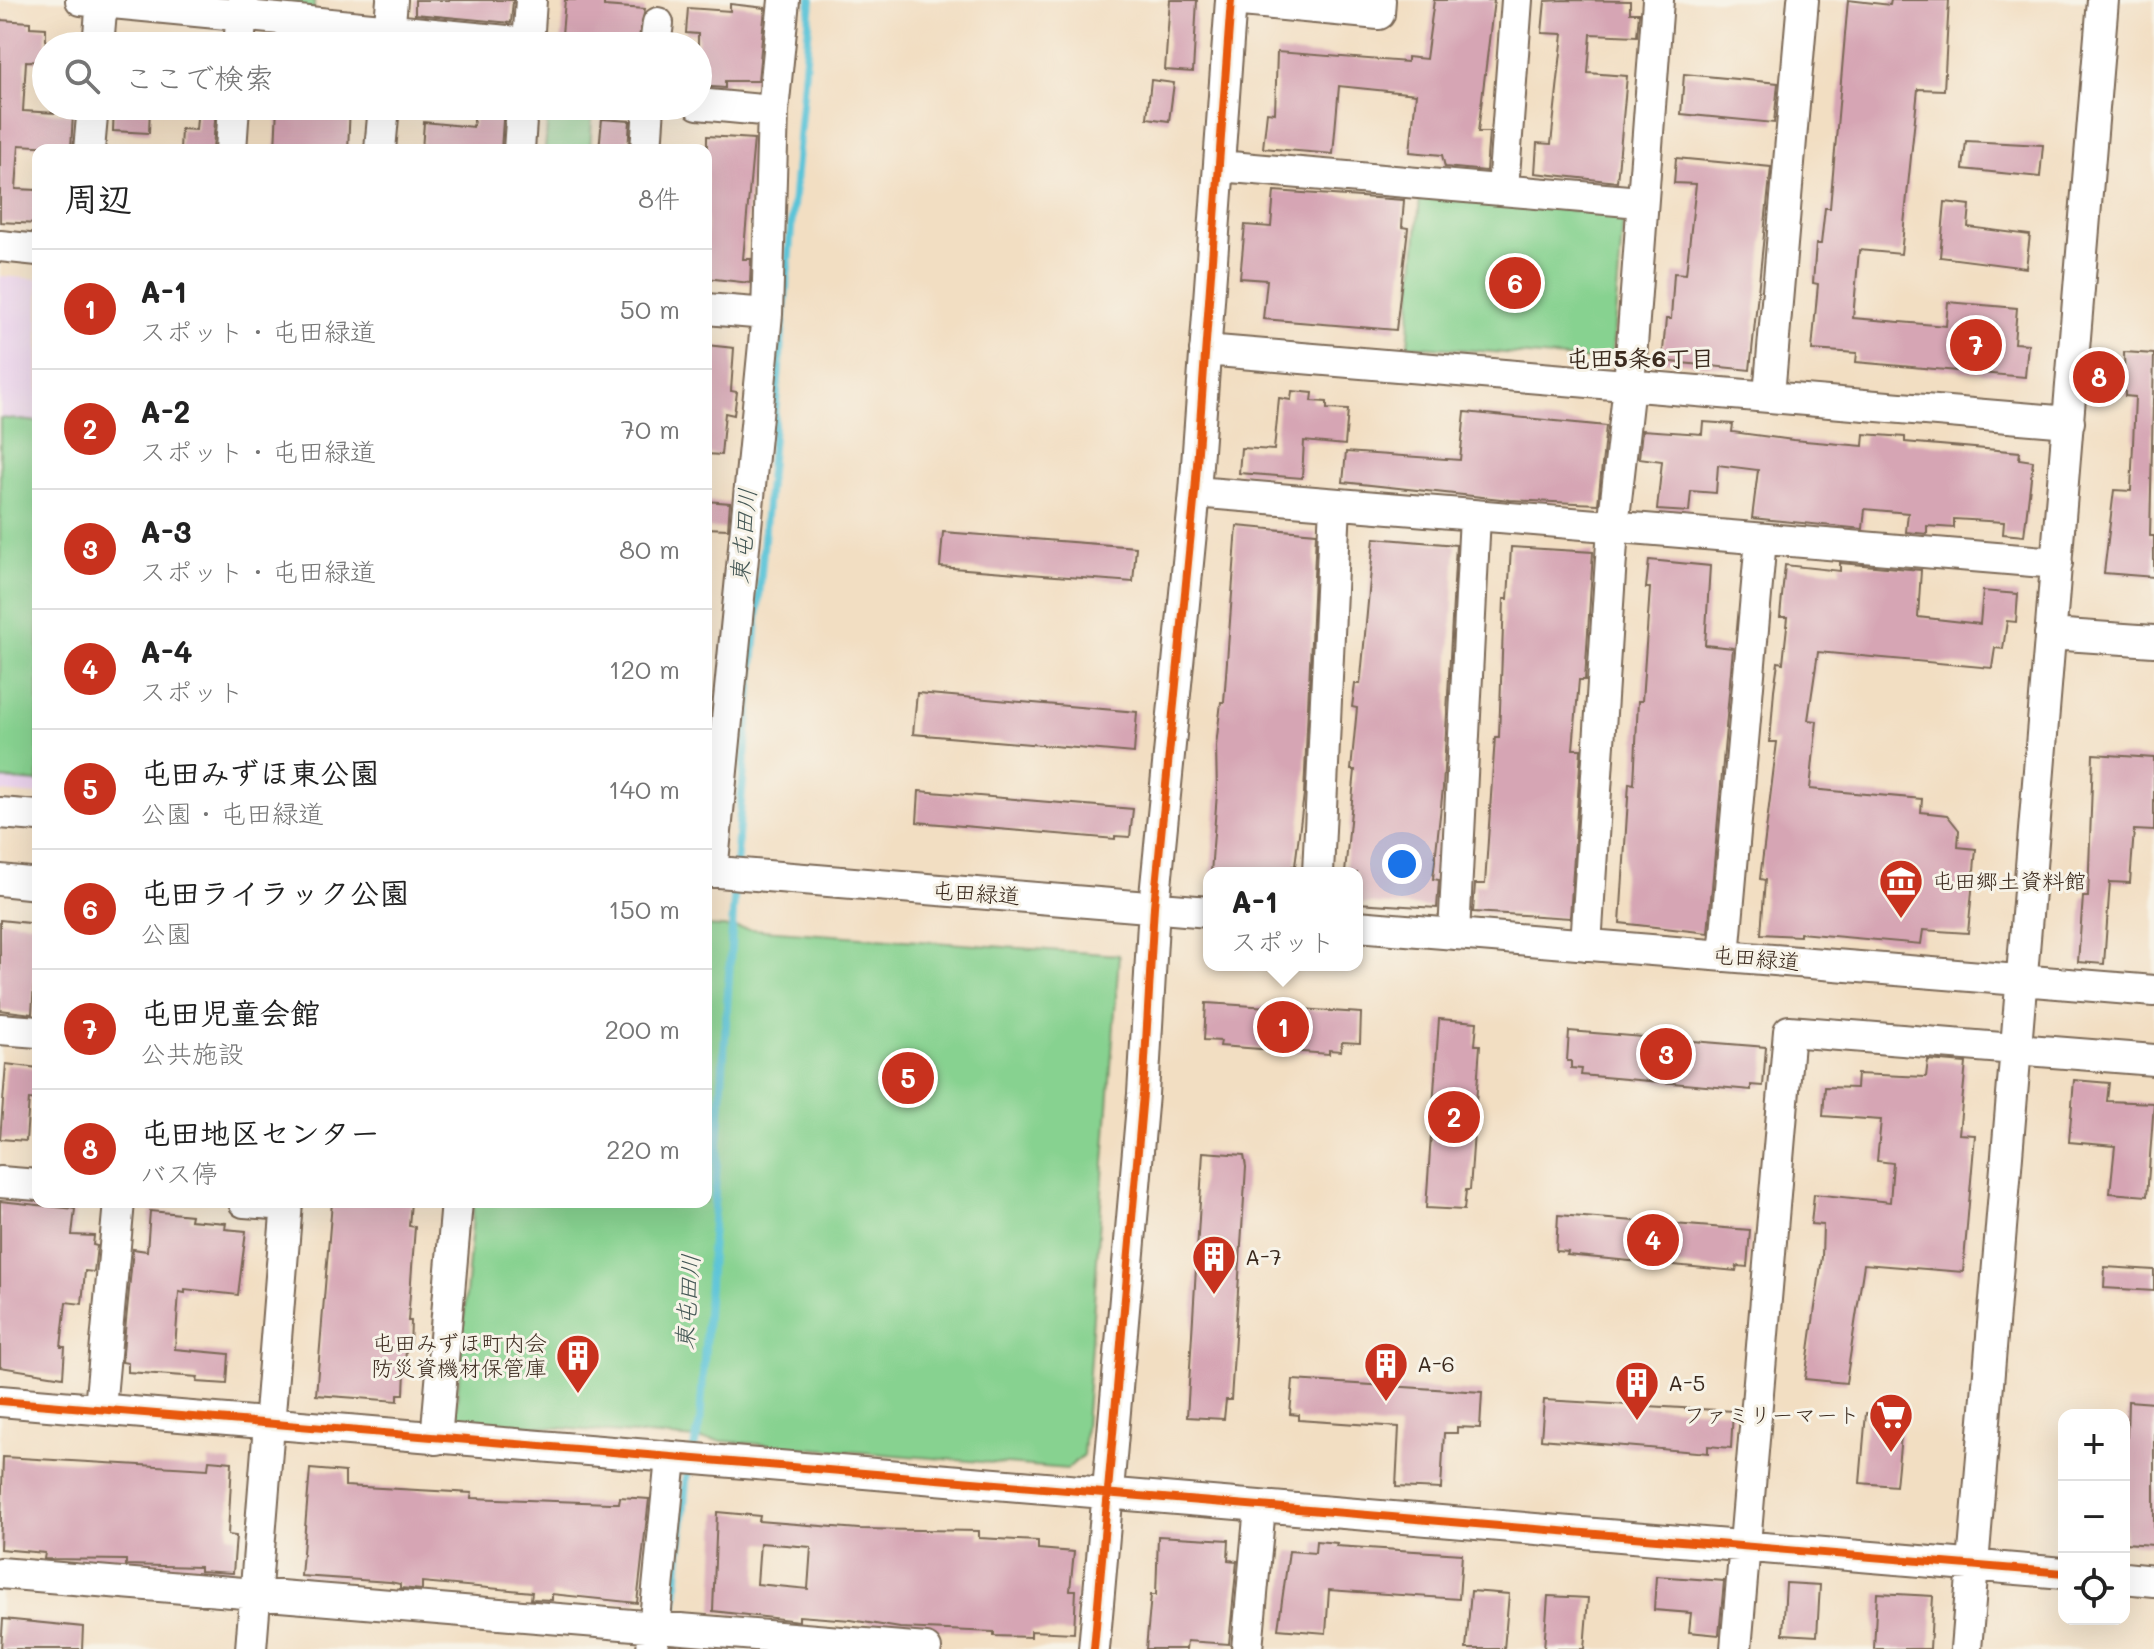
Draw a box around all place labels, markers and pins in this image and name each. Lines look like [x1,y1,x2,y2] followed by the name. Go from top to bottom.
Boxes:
[1489,253,1541,313] pin: 6
[1950,315,2002,375] pin: 7
[2073,347,2125,407] pin: 8
[1877,857,1925,920] museum icon: 屯田郷土資料館
[1932,866,2086,895] place label: 屯田郷土資料館
[1257,997,1309,1057] pin: 1
[1640,1024,1692,1084] pin: 3
[882,1048,934,1108] pin: 5
[1428,1087,1480,1147] pin: 2
[1627,1210,1679,1270] pin: 4
[1190,1233,1238,1296] building icon: A-7
[1245,1242,1282,1271] place label: A-7
[371,1328,547,1382] place label: 屯田みずほ町内会 防災資機材保管庫
[554,1332,602,1395] building icon: 屯田みずほ町内会 防災資機材保管庫
[1362,1340,1410,1403] building icon: A-6
[1417,1349,1455,1378] place label: A-6
[1613,1359,1661,1422] building icon: A-5
[1668,1368,1705,1397] place label: A-5
[1867,1391,1915,1454] supermarket icon: ファミリーマート
[1684,1400,1860,1429] place label: ファミリーマート

